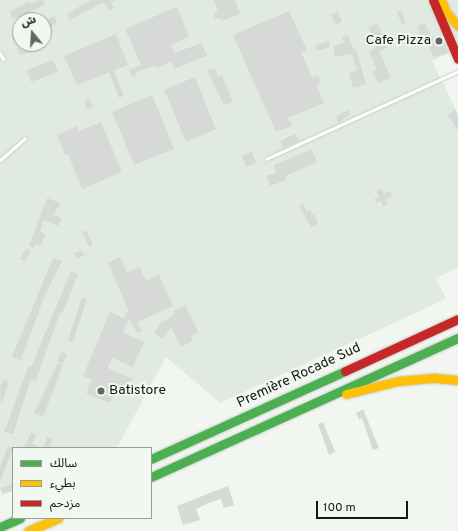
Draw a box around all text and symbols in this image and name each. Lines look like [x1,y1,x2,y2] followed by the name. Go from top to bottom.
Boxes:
[12,12,52,52] north arrow
[19,13,38,31] text: ش
[366,33,431,49] place label: Cafe Pizza
[434,36,444,46] marker: Cafe Pizza
[234,340,364,412] street label: Première Rocade Sud
[109,383,166,399] place label: Batistore
[96,386,106,396] marker: Batistore
[12,447,152,519] legend
[50,456,77,472] text: سالك
[50,476,76,492] text: بطيء
[318,493,410,519] scale bar
[50,496,80,512] text: مزدحم
[323,500,356,516] text: 100 m

